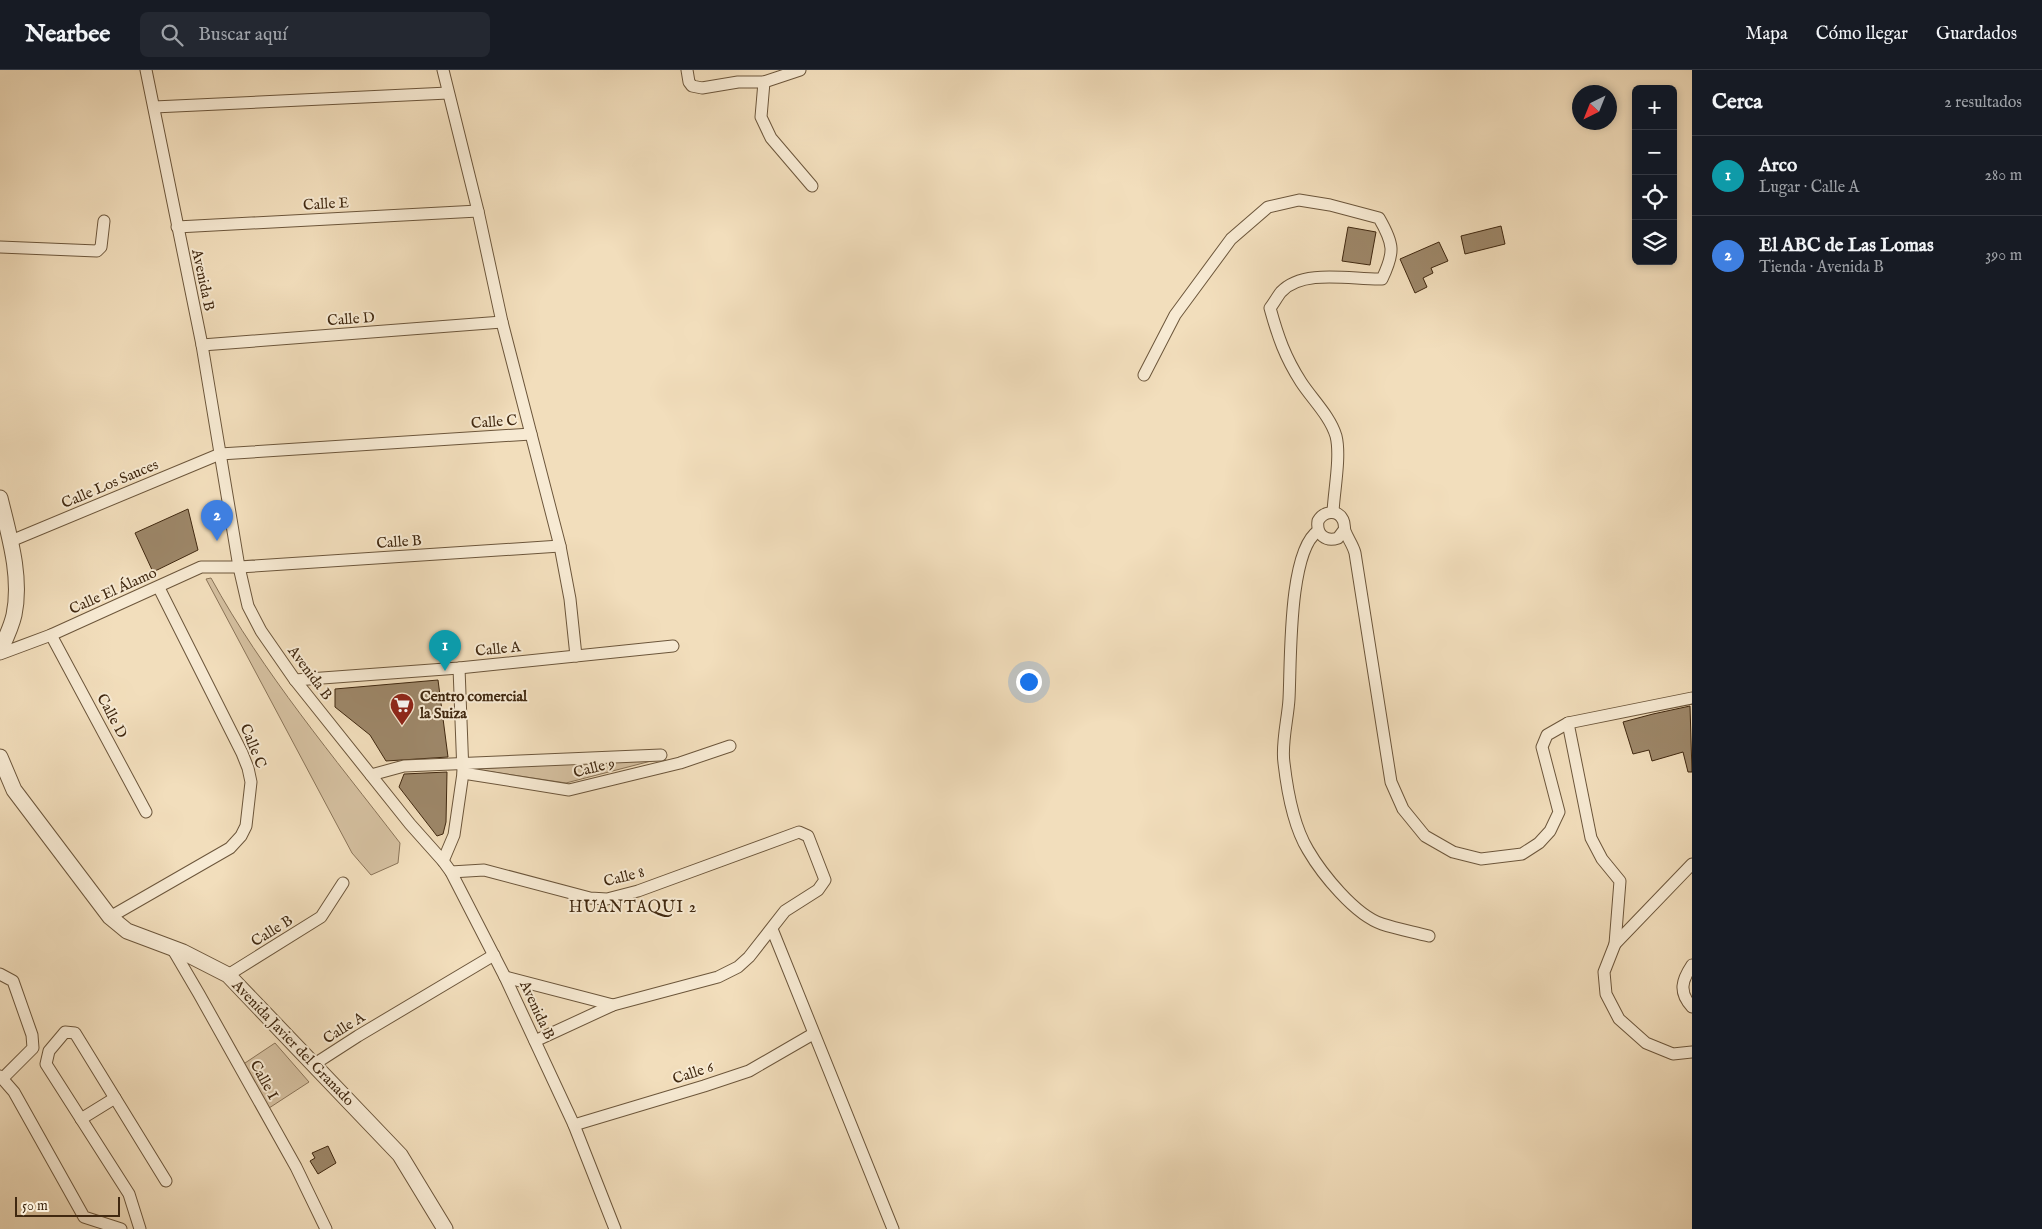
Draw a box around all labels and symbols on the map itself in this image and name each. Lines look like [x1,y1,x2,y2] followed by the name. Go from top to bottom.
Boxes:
[1572,85,1617,130] north arrow
[303,193,349,215] street label: Calle E
[187,246,219,313] street label: Avenida B
[327,308,375,330] street label: Calle D
[470,411,518,433] street label: Calle C
[59,455,161,513] street label: Calle Los Sauces
[201,500,233,541] pin: 2
[376,531,422,553] street label: Calle B
[66,563,160,619] street label: Calle El Álamo
[429,630,461,671] pin: 1
[474,637,523,661] street label: Calle A
[283,641,337,704] street label: Avenida B
[1016,669,1042,695] your location
[419,687,528,723] place label: Centro comercial la Suiza
[92,691,132,741] street label: Calle D
[389,692,415,726] supermarket icon: Centro comercial la Suiza
[236,721,271,771] street label: Calle C
[571,754,617,782] street label: Calle 9
[602,863,646,891] street label: Calle 8
[569,898,697,918] district label: HUANTAQUI 2
[248,911,296,951] street label: Calle B
[227,975,358,1110] street label: Avenida Javier del Granado
[515,977,559,1043] street label: Avenida B
[320,1007,369,1048] street label: Calle A
[246,1057,283,1103] street label: Calle I
[670,1057,716,1089] street label: Calle 6
[15,1194,120,1217] scale bar

